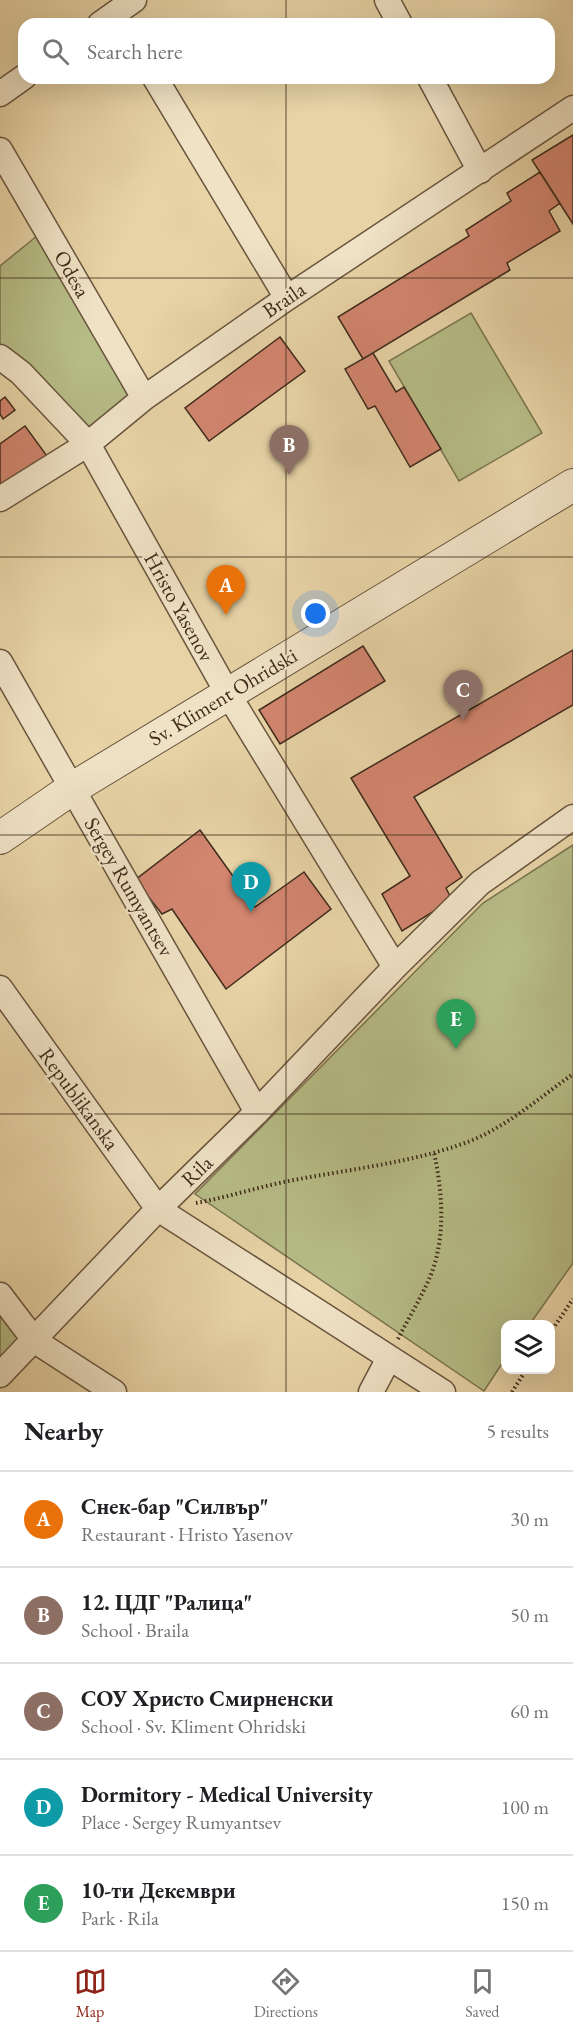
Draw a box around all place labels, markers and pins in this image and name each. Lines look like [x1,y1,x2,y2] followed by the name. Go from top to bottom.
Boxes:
[270,426,308,475] pin: B
[206,566,246,615] pin: A
[444,670,482,720] pin: C
[232,862,270,912] pin: D
[436,1000,476,1049] pin: E

